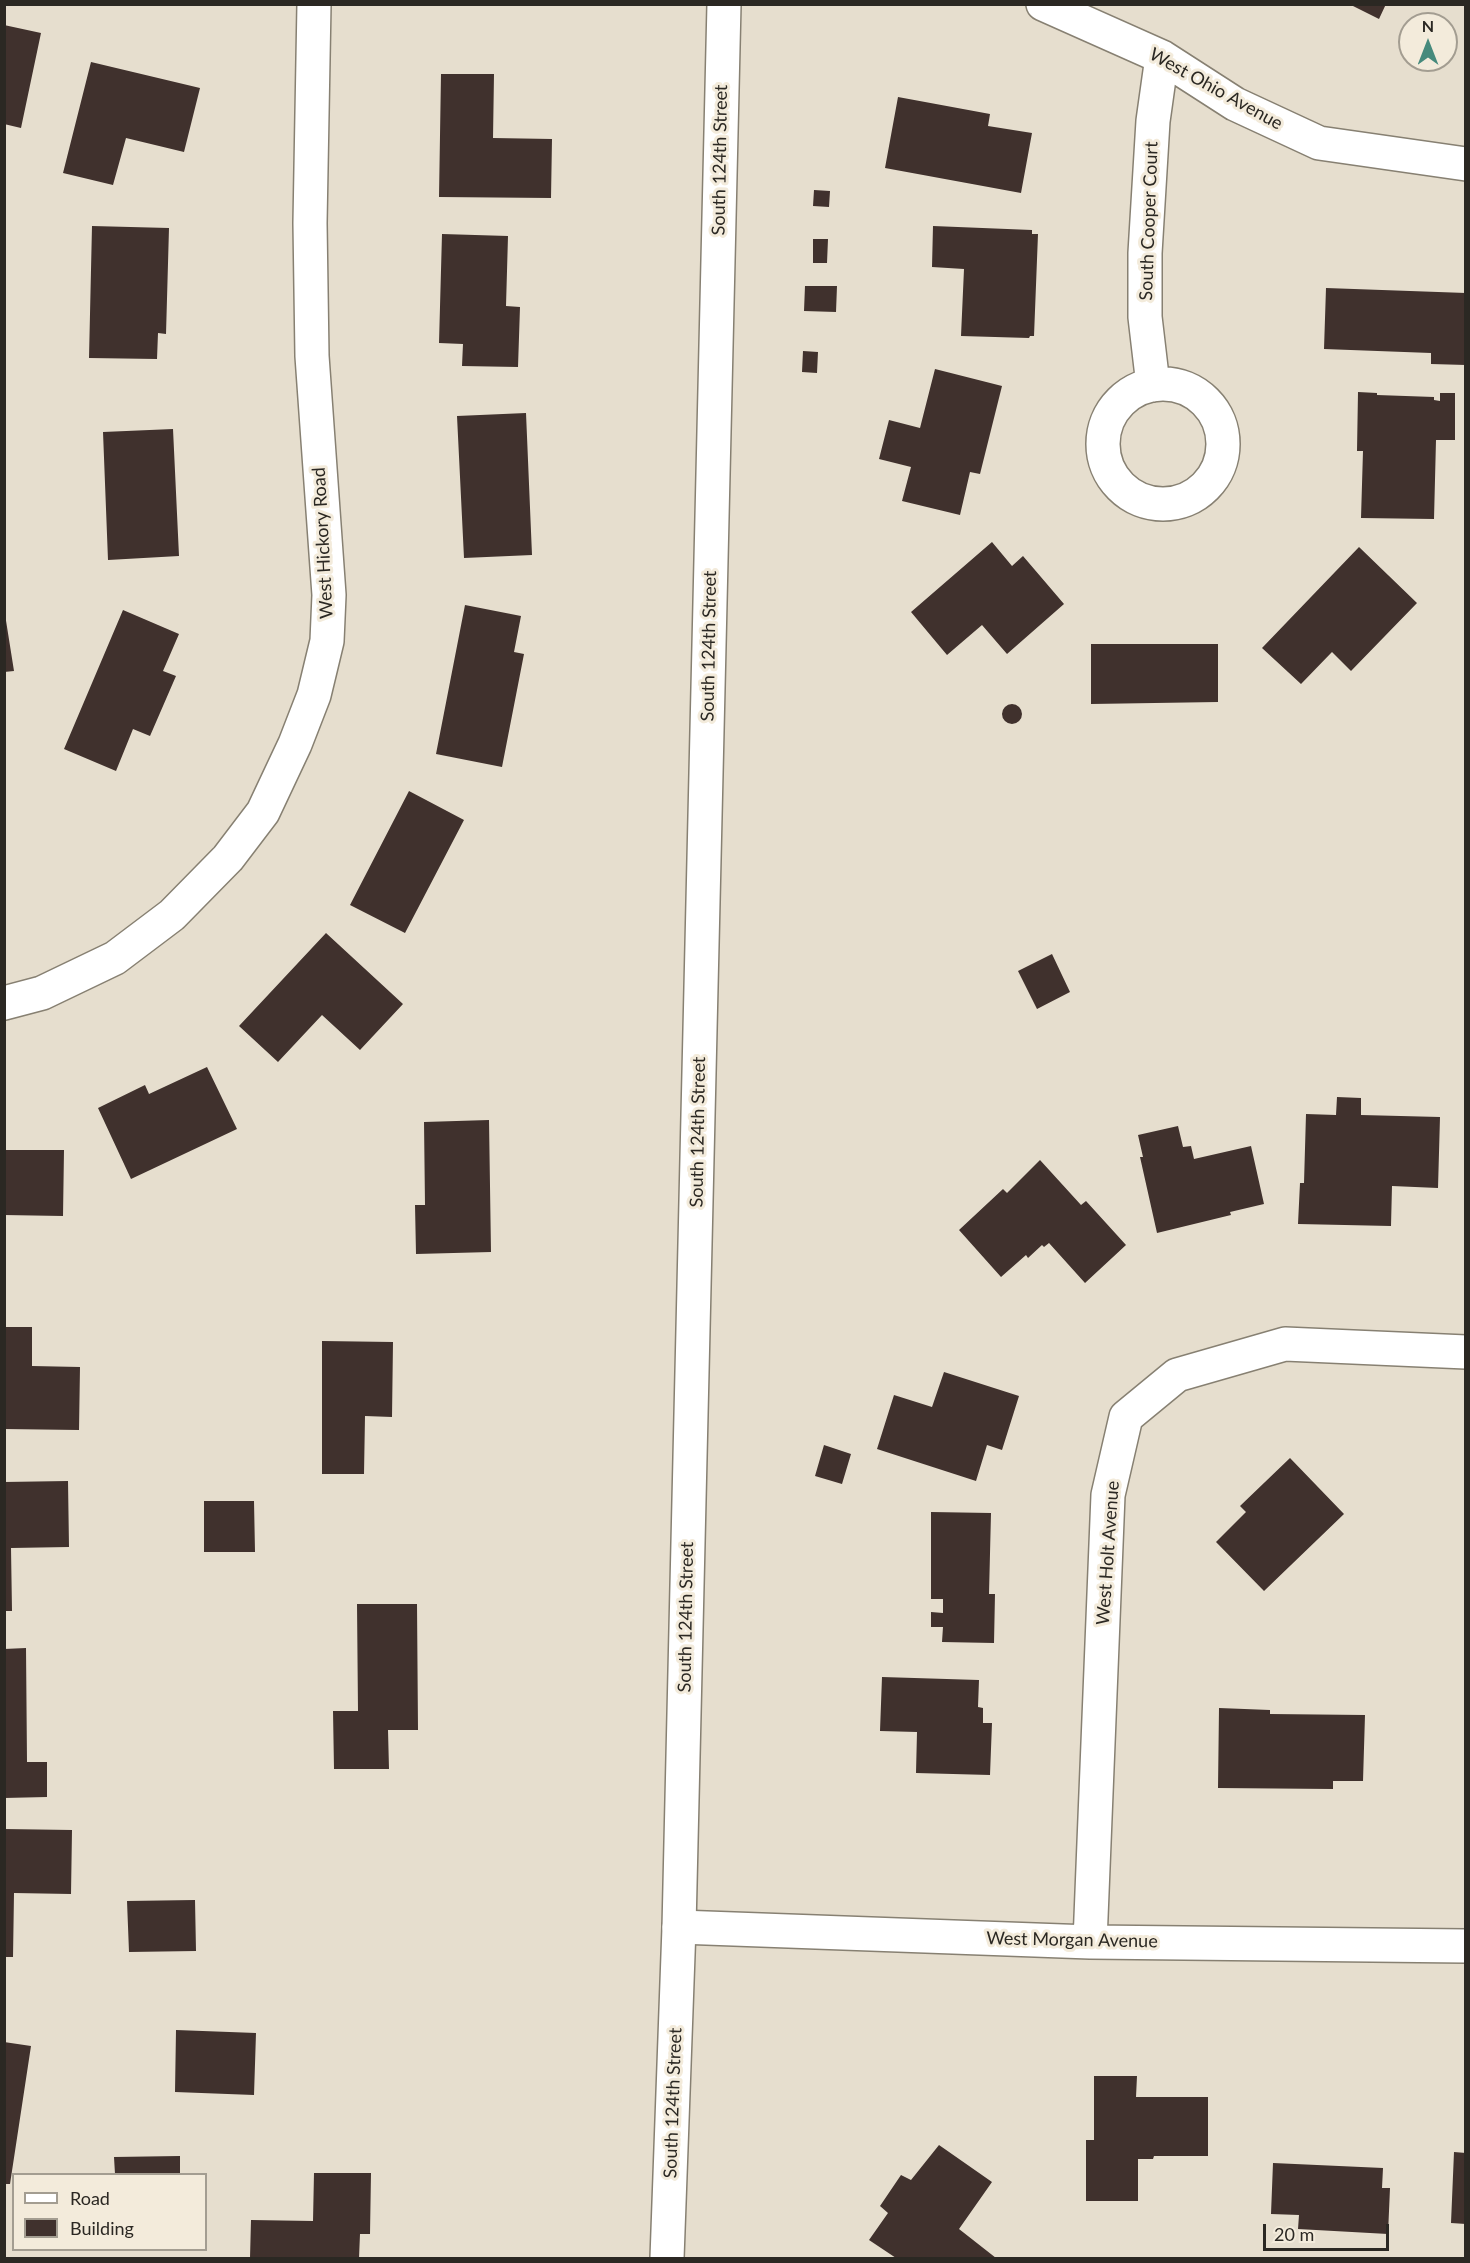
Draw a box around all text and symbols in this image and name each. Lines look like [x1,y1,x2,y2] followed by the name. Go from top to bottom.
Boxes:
[1398,12,1458,72] north arrow
[1422,16,1434,35] text: N
[1146,43,1286,135] street label: West Ohio Avenue
[708,84,732,236] street label: South 124th Street
[1135,141,1163,301] street label: South Cooper Court
[308,467,338,619] street label: West Hickory Road
[697,570,721,722] street label: South 124th Street
[686,1056,710,1208] street label: South 124th Street
[1092,1480,1124,1626] street label: West Holt Avenue
[674,1541,698,1693] street label: South 124th Street
[986,1928,1158,1952] street label: West Morgan Avenue
[660,2027,686,2179] street label: South 124th Street
[12,2173,207,2251] legend
[70,2187,110,2209] text: Road
[1266,2212,1392,2250] scale bar
[70,2217,134,2239] text: Building
[1274,2223,1314,2245] text: 20 m

